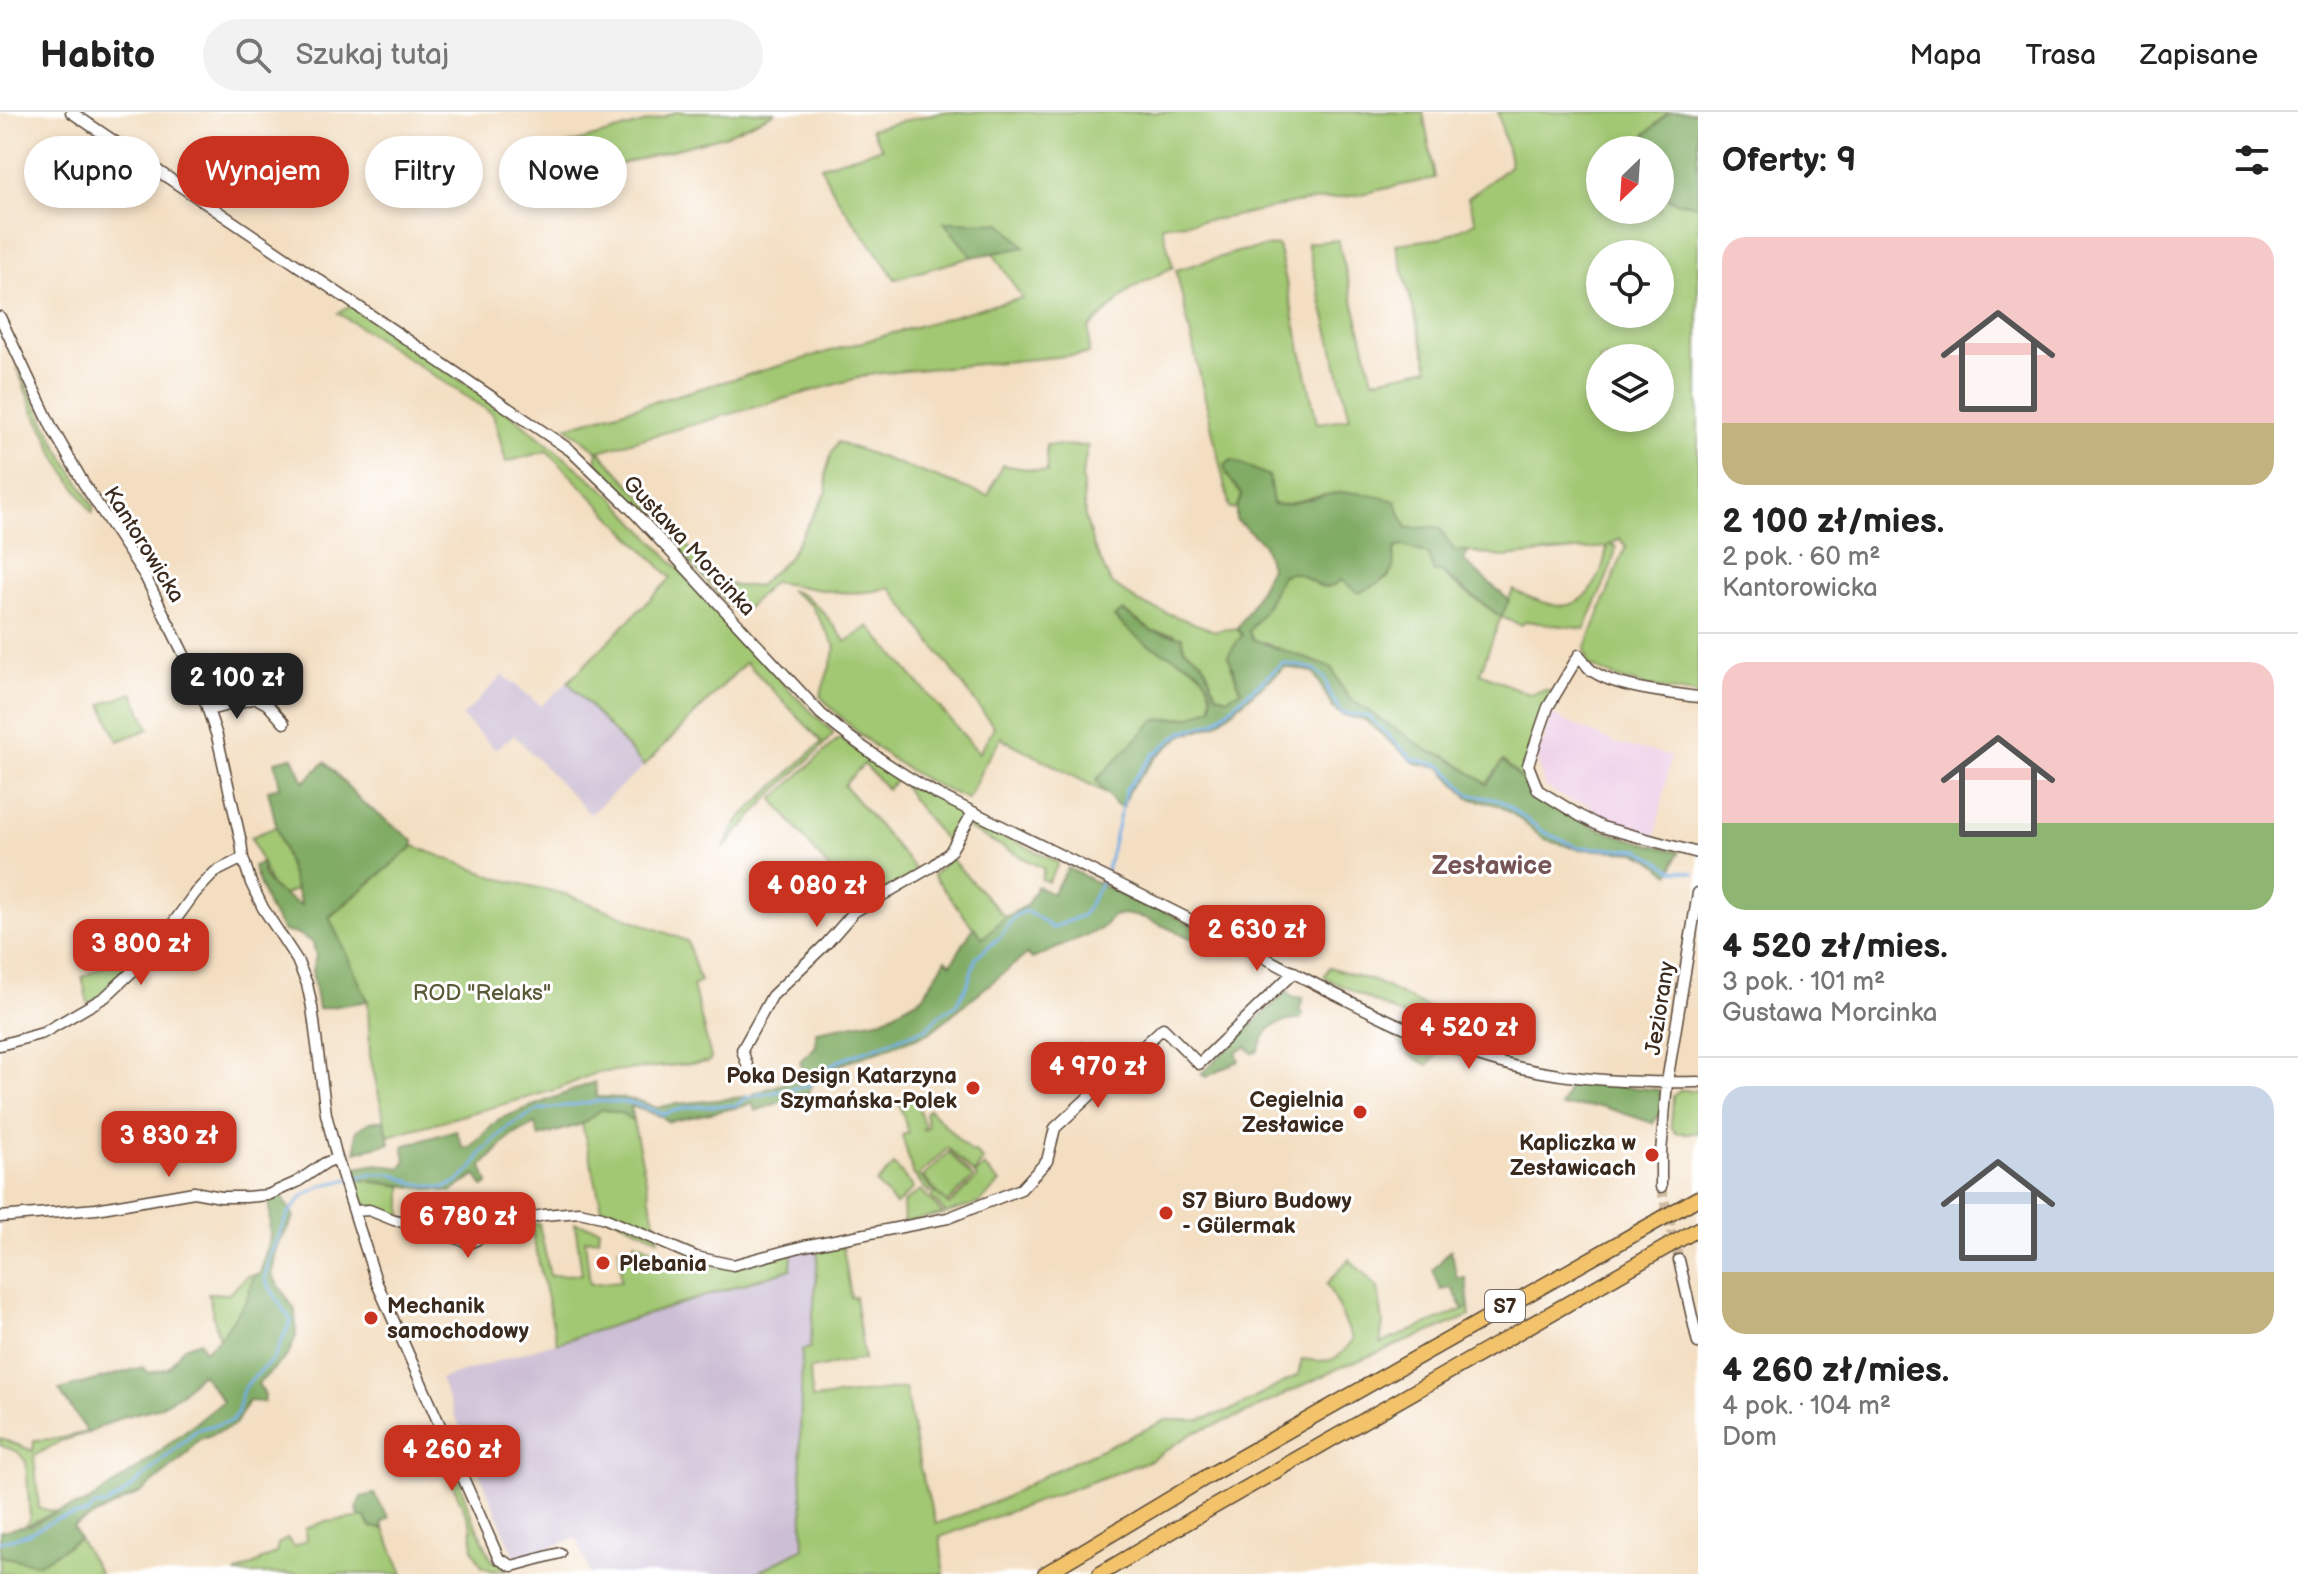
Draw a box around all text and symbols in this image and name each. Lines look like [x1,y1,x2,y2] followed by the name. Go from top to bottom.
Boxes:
[203,19,763,91] search box
[40,33,155,78] text: Habito
[231,33,275,77] icon: search
[295,37,449,73] text: Szukaj tutaj
[1909,39,1982,72] text: Mapa
[2026,39,2096,72] text: Trasa
[2140,39,2258,72] text: Zapisane
[24,136,161,208] chip: Kupno
[177,136,349,208] chip: Wynajem
[365,136,483,208] chip: Filtry
[499,136,627,208] chip: Nowe
[1586,136,1674,224] north arrow
[1586,136,1674,432] map controls
[2230,138,2274,182] icon: filters
[1722,140,1856,181] text: Oferty: 9
[1586,240,1674,328] button: locate
[1926,289,2070,433] icon: home
[1586,344,1674,432] button: layers
[617,470,761,622] street label: Gustawa Morcinka
[97,482,190,608] street label: Kantorowicka
[1722,501,1944,542] text: 2 100 zł/mies.
[1722,542,1880,573] text: 2 pok. · 60 m²
[1722,573,1878,604] text: Kantorowicka
[154,653,320,721] pin: 2 100 zł
[189,663,285,694] text: 2 100 zł
[1926,714,2070,858] icon: home
[1432,851,1552,882] district label: Zesławice
[734,861,900,929] pin: 4 080 zł
[767,871,867,902] text: 4 080 zł
[1174,905,1340,973] pin: 2 630 zł
[1207,915,1307,946] text: 2 630 zł
[58,919,224,987] pin: 3 800 zł
[1722,926,1948,967] text: 4 520 zł/mies.
[91,929,191,960] text: 3 800 zł
[1640,959,1681,1057] street label: Jeziorany
[1722,967,1885,998] text: 3 pok. · 101 m²
[413,980,551,1007] park label: ROD "Relaks"
[1722,998,1937,1029] text: Gustawa Morcinka
[1386,1003,1552,1071] pin: 4 520 zł
[1420,1013,1518,1044] text: 4 520 zł
[1015,1042,1181,1110] pin: 4 970 zł
[1049,1052,1147,1083] text: 4 970 zł
[726,1063,957,1115] place label: Poka Design Katarzyna Szymańska-Polek
[964,1079,982,1097] marker: Poka Design Katarzyna Szymańska-Polek
[1242,1087,1344,1139] place label: Cegielnia Zesławice
[1351,1103,1369,1121] marker: Cegielnia Zesławice
[86,1111,252,1179] pin: 3 830 zł
[119,1121,219,1152] text: 3 830 zł
[1510,1130,1637,1182] place label: Kapliczka w Zesławicach
[1926,1138,2070,1282] icon: home
[1643,1146,1661,1164] marker: Kapliczka w Zesławicach
[1182,1188,1352,1240] place label: S7 Biuro Budowy - Gülermak
[385,1192,551,1260] pin: 6 780 zł
[419,1202,517,1233] text: 6 780 zł
[1157,1204,1175,1222] marker: S7 Biuro Budowy - Gülermak
[619,1251,707,1278] place label: Plebania
[594,1254,612,1272] marker: Plebania
[1485,1290,1525,1322] road number: S7
[387,1293,529,1345] place label: Mechanik samochodowy
[362,1309,380,1327] marker: Mechanik samochodowy
[1722,1350,1949,1391] text: 4 260 zł/mies.
[1722,1391,1891,1422] text: 4 pok. · 104 m²
[1722,1422,1777,1453] text: Dom
[369,1425,535,1493] pin: 4 260 zł
[402,1435,502,1466] text: 4 260 zł

